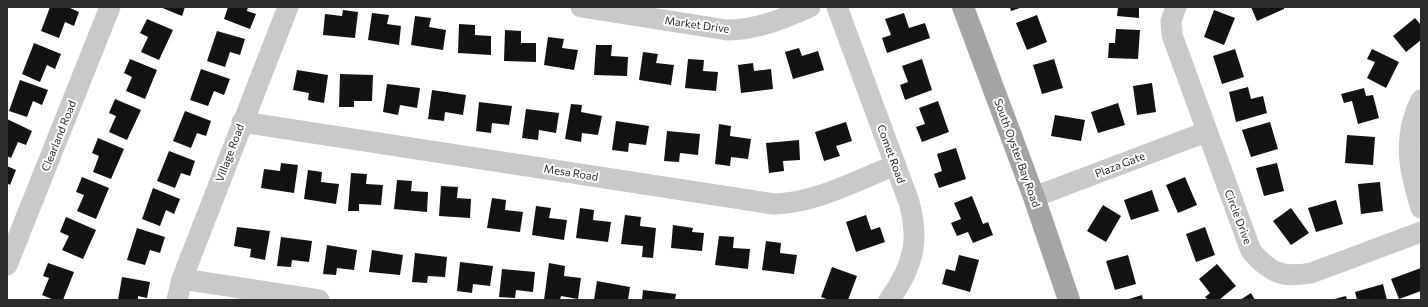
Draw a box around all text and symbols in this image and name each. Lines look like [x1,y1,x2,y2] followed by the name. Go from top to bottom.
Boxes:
[664,14,730,36] street label: Market Drive
[991,97,1043,209] street label: South Oyster Bay Road
[39,99,79,173] street label: Clearland Road
[213,122,247,184] street label: Village Road
[874,123,908,185] street label: Comet Road
[1093,149,1147,181] street label: Plaza Gate
[543,162,599,184] street label: Mesa Road
[1222,188,1254,246] street label: Circle Drive

